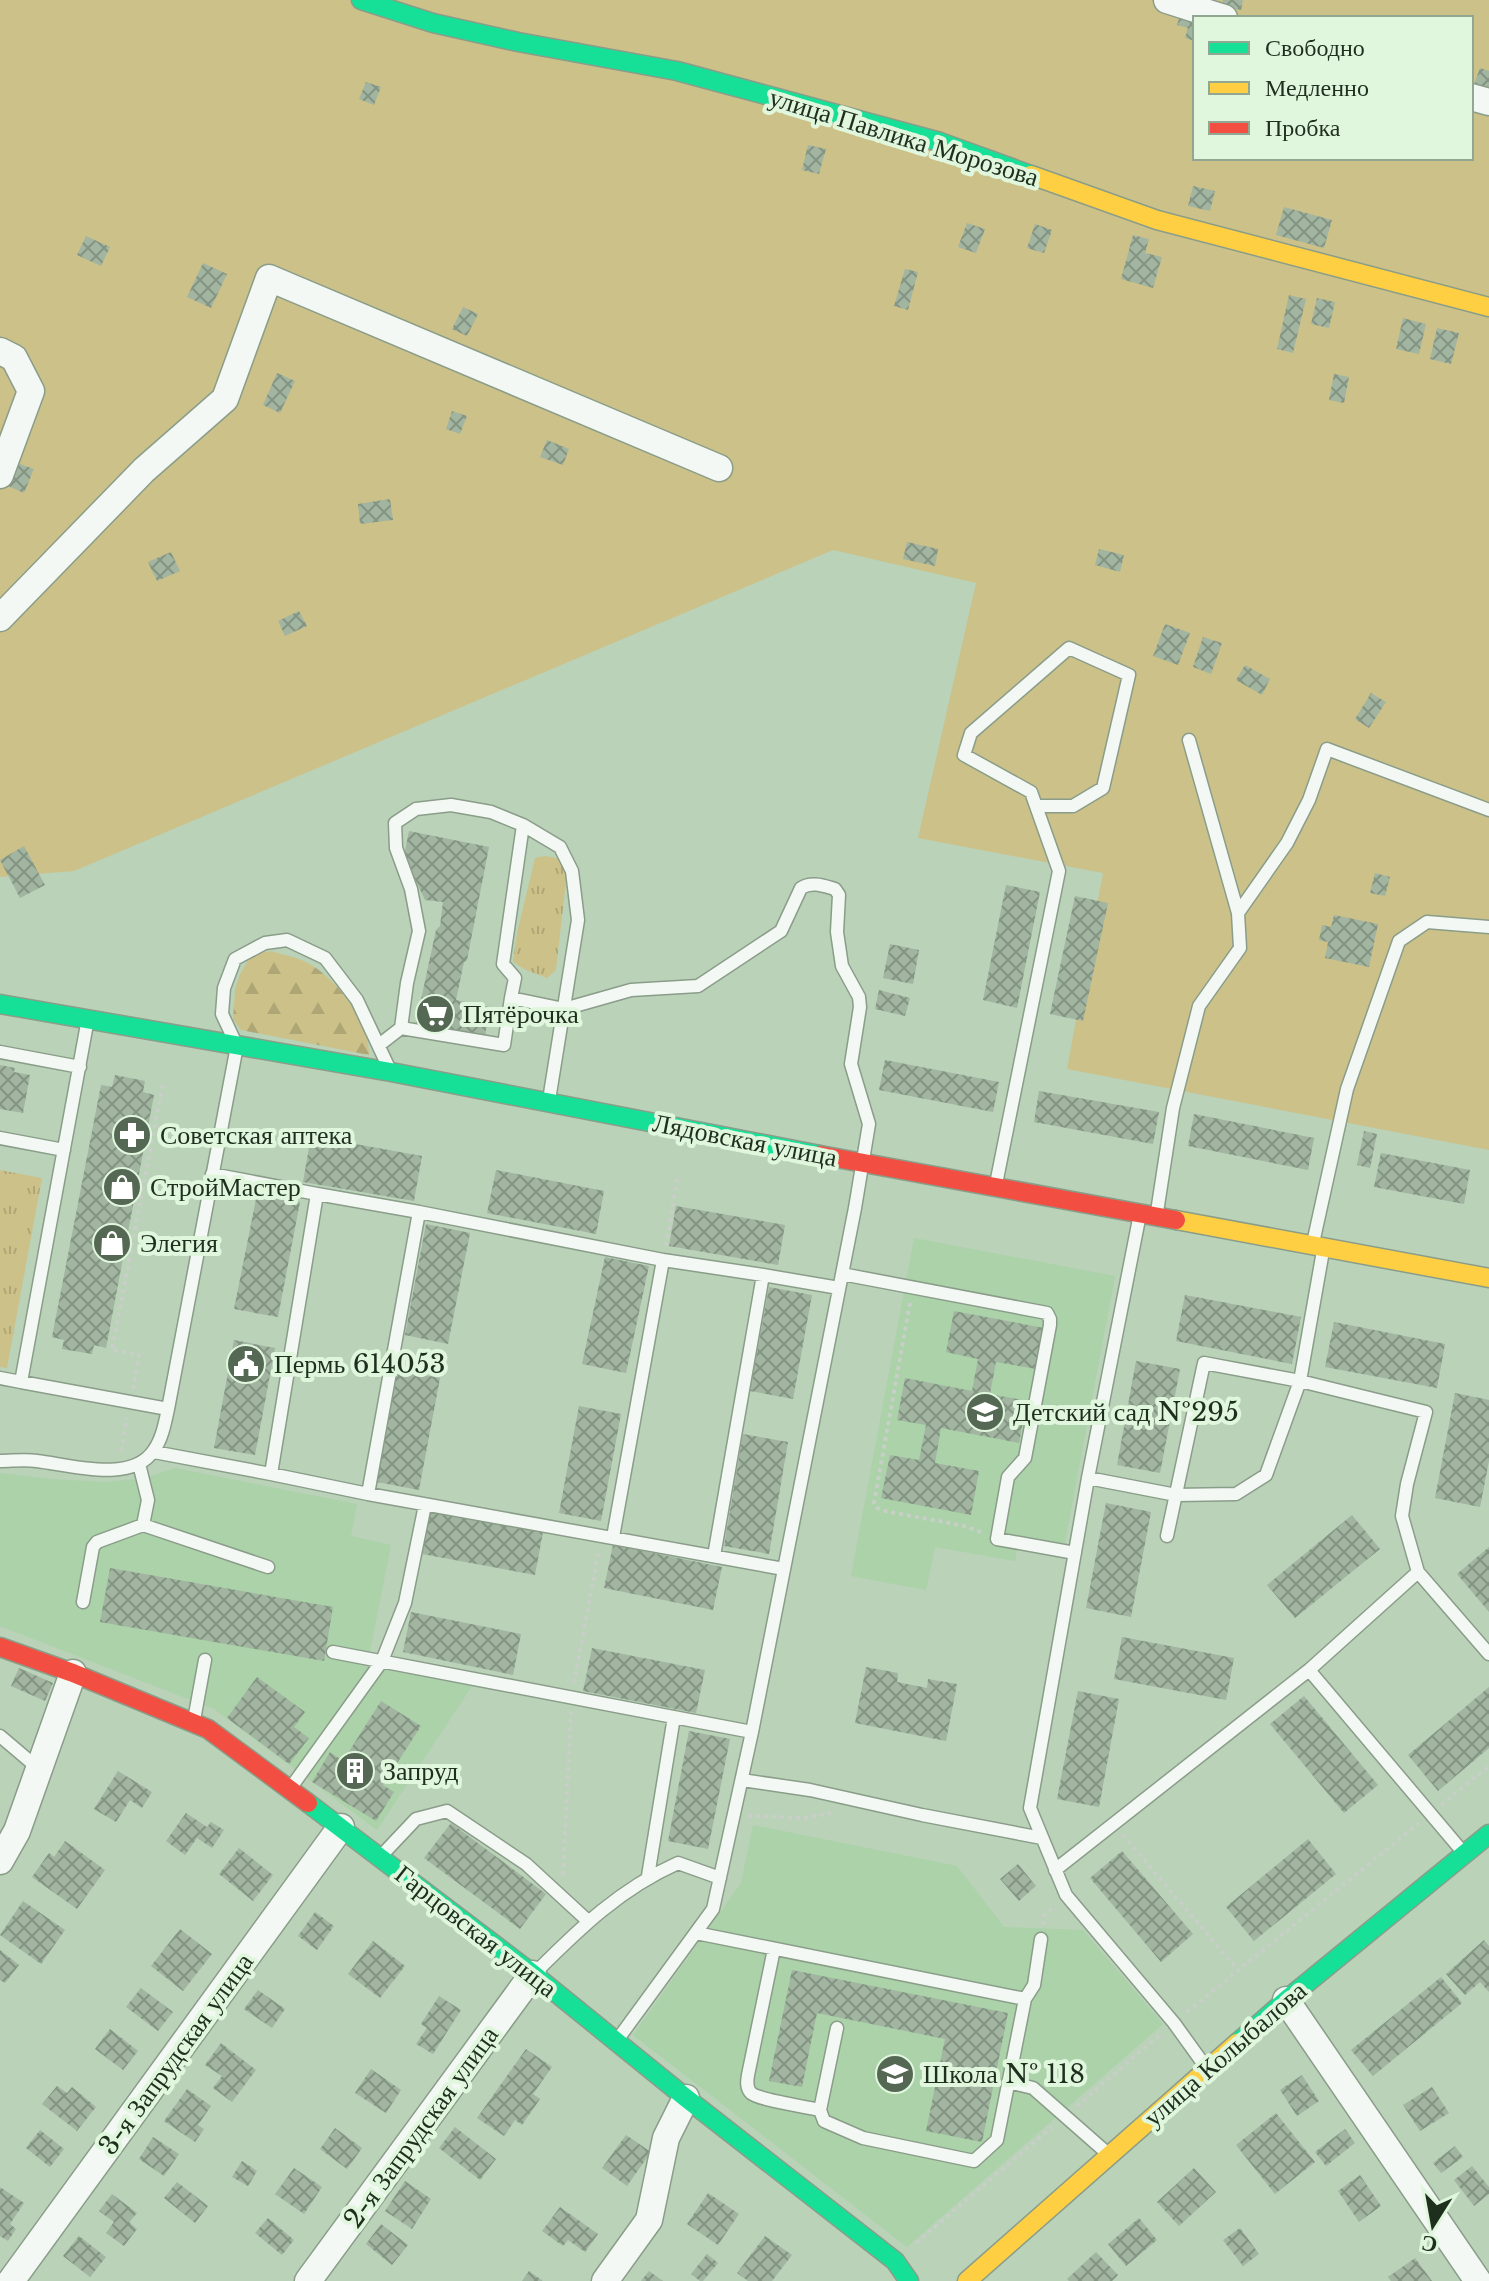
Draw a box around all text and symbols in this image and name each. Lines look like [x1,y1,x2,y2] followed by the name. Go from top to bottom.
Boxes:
[1193,16,1473,160] legend
[1265,33,1365,62] text: Свободно
[1265,73,1369,102] text: Медленно
[765,81,1043,193] street label: улица Павлика Морозова
[1265,113,1341,142] text: Пробка
[414,993,456,1035] supermarket icon: Пятёрочка
[463,998,579,1030] place label: Пятёрочка
[650,1106,840,1174] street label: Лядовская улица
[111,1114,153,1156] pharmacy icon: Советская аптека
[160,1119,353,1151] place label: Советская аптека
[101,1166,143,1208] shop icon: СтройМастер
[150,1171,301,1203] place label: СтройМастер
[91,1222,133,1264] shop icon: Элегия
[140,1227,218,1259] place label: Элегия
[225,1343,267,1385] public building icon: Пермь 614053
[274,1348,446,1380] place label: Пермь 614053
[964,1391,1006,1433] school or university icon: Детский сад №295
[1013,1396,1239,1428] place label: Детский сад №295
[334,1750,376,1792] building icon: Запруд
[383,1755,458,1787] place label: Запруд
[389,1858,564,2005] street label: Гарцовская улица
[92,1946,260,2161] street label: 3-я Запрудская улица
[1137,1974,1313,2133] street label: улица Колыбалова
[337,2019,505,2234] street label: 2-я Запрудская улица
[874,2053,916,2095] school or university icon: Школа № 118
[923,2058,1085,2090] place label: Школа № 118
[1393,2185,1473,2265] north arrow
[1419,2229,1440,2259] text: С

